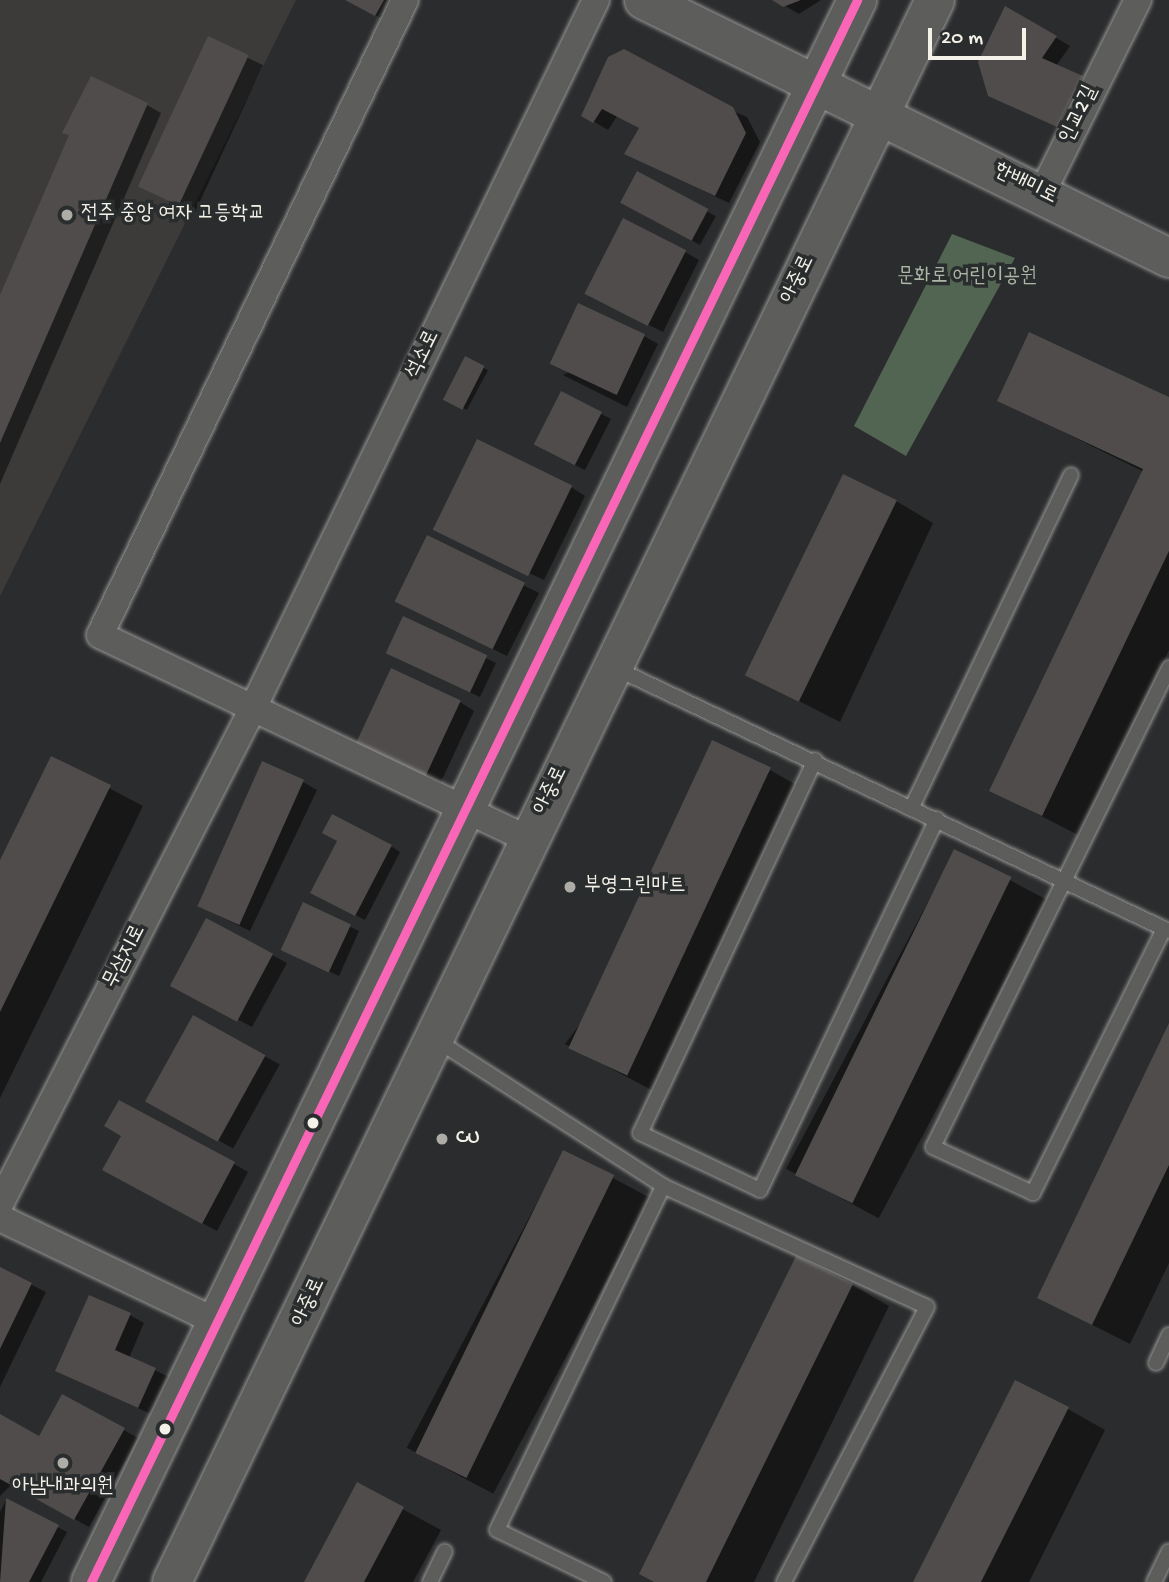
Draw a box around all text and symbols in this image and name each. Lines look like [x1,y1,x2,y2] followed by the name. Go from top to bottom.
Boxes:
[931,14,1029,58] scale bar
[941,27,983,52] text: 20 m
[1055,82,1105,148] street label: 인교2길
[989,159,1061,211] street label: 한배미로
[81,202,265,228] place label: 전주 중앙 여자 고등학교
[59,207,75,223] marker: 전주 중앙 여자 고등학교
[777,252,821,308] street label: 아중로
[897,265,1037,291] park label: 문화로 어린이공원
[402,327,446,383] street label: 석소로
[530,763,574,819] street label: 아중로
[584,874,685,900] place label: 부영그린마트
[562,879,578,895] marker: 부영그린마트
[99,921,153,993] street label: 무삼지로
[306,1116,320,1130] unlabelled marker
[456,1126,480,1152] place label: CU
[434,1131,450,1147] marker: CU
[288,1275,332,1331] street label: 아중로
[158,1422,172,1436] unlabelled marker
[53,1453,73,1473] marker: 아남내과의원
[12,1475,114,1501] place label: 아남내과의원

